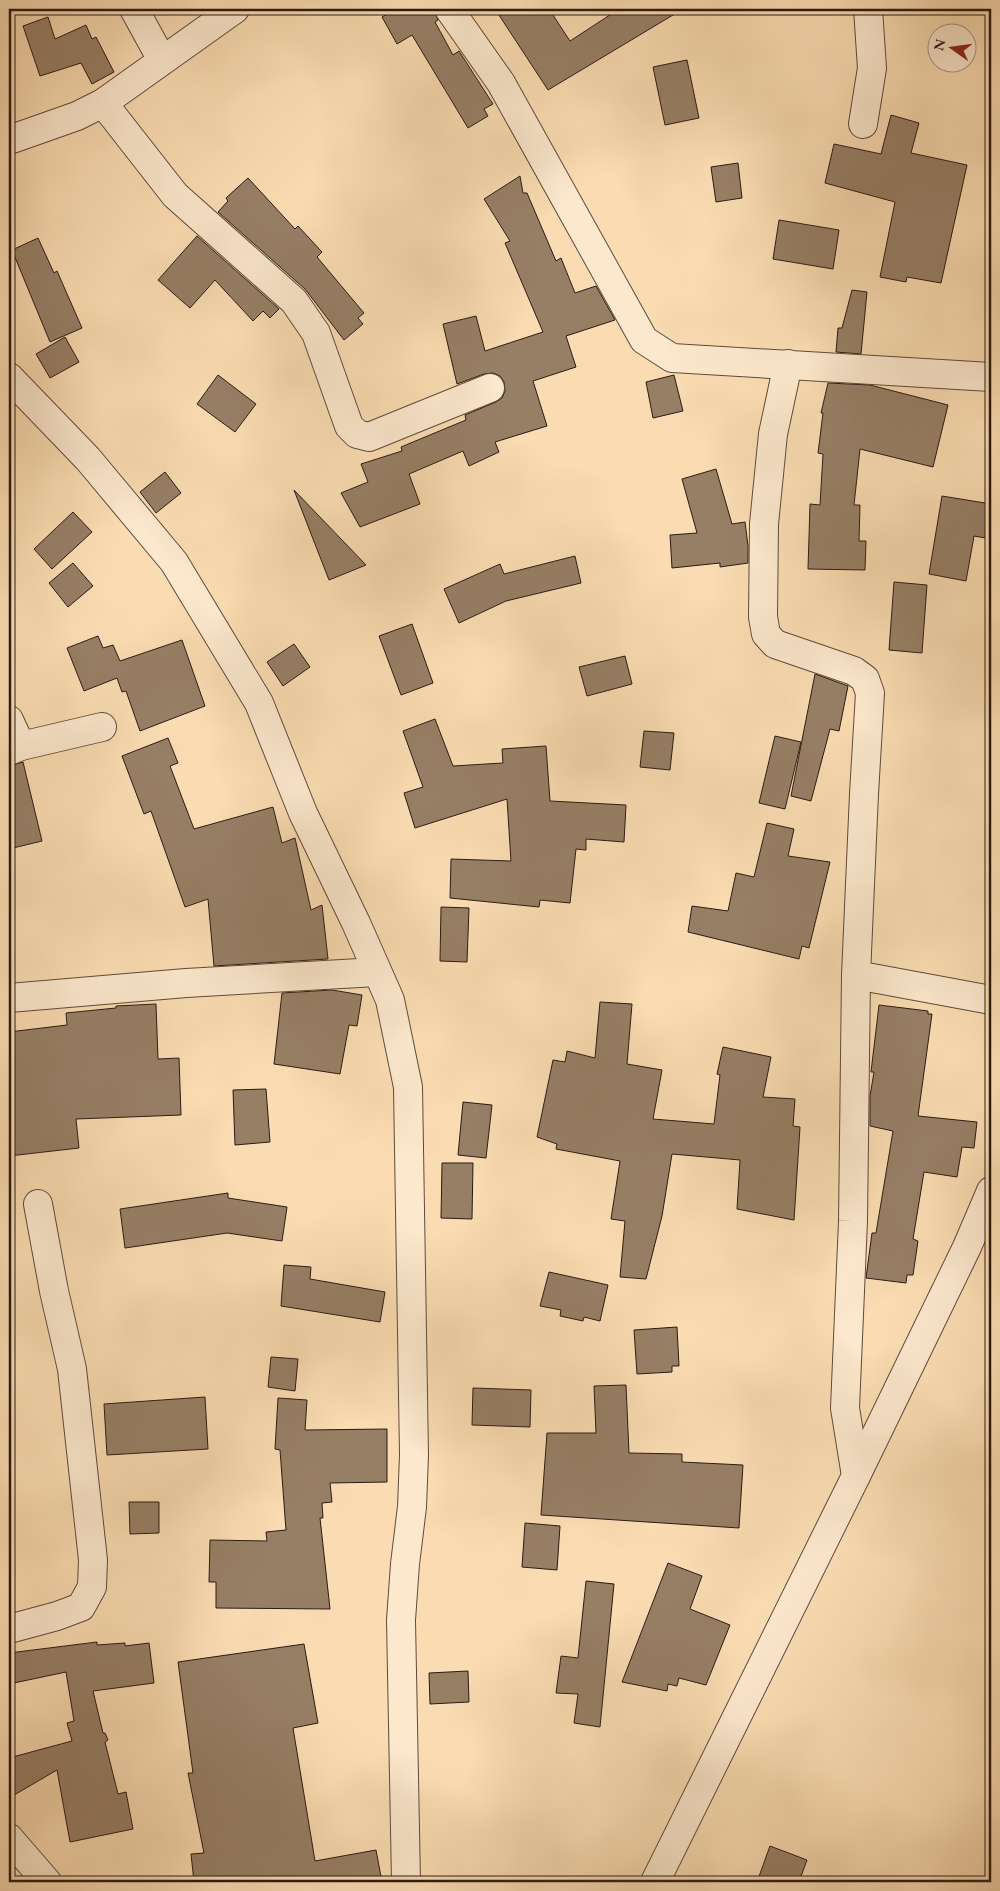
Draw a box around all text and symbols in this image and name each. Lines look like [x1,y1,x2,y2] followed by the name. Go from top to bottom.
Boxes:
[928,22,978,72] north arrow
[929,37,950,53] text: N

